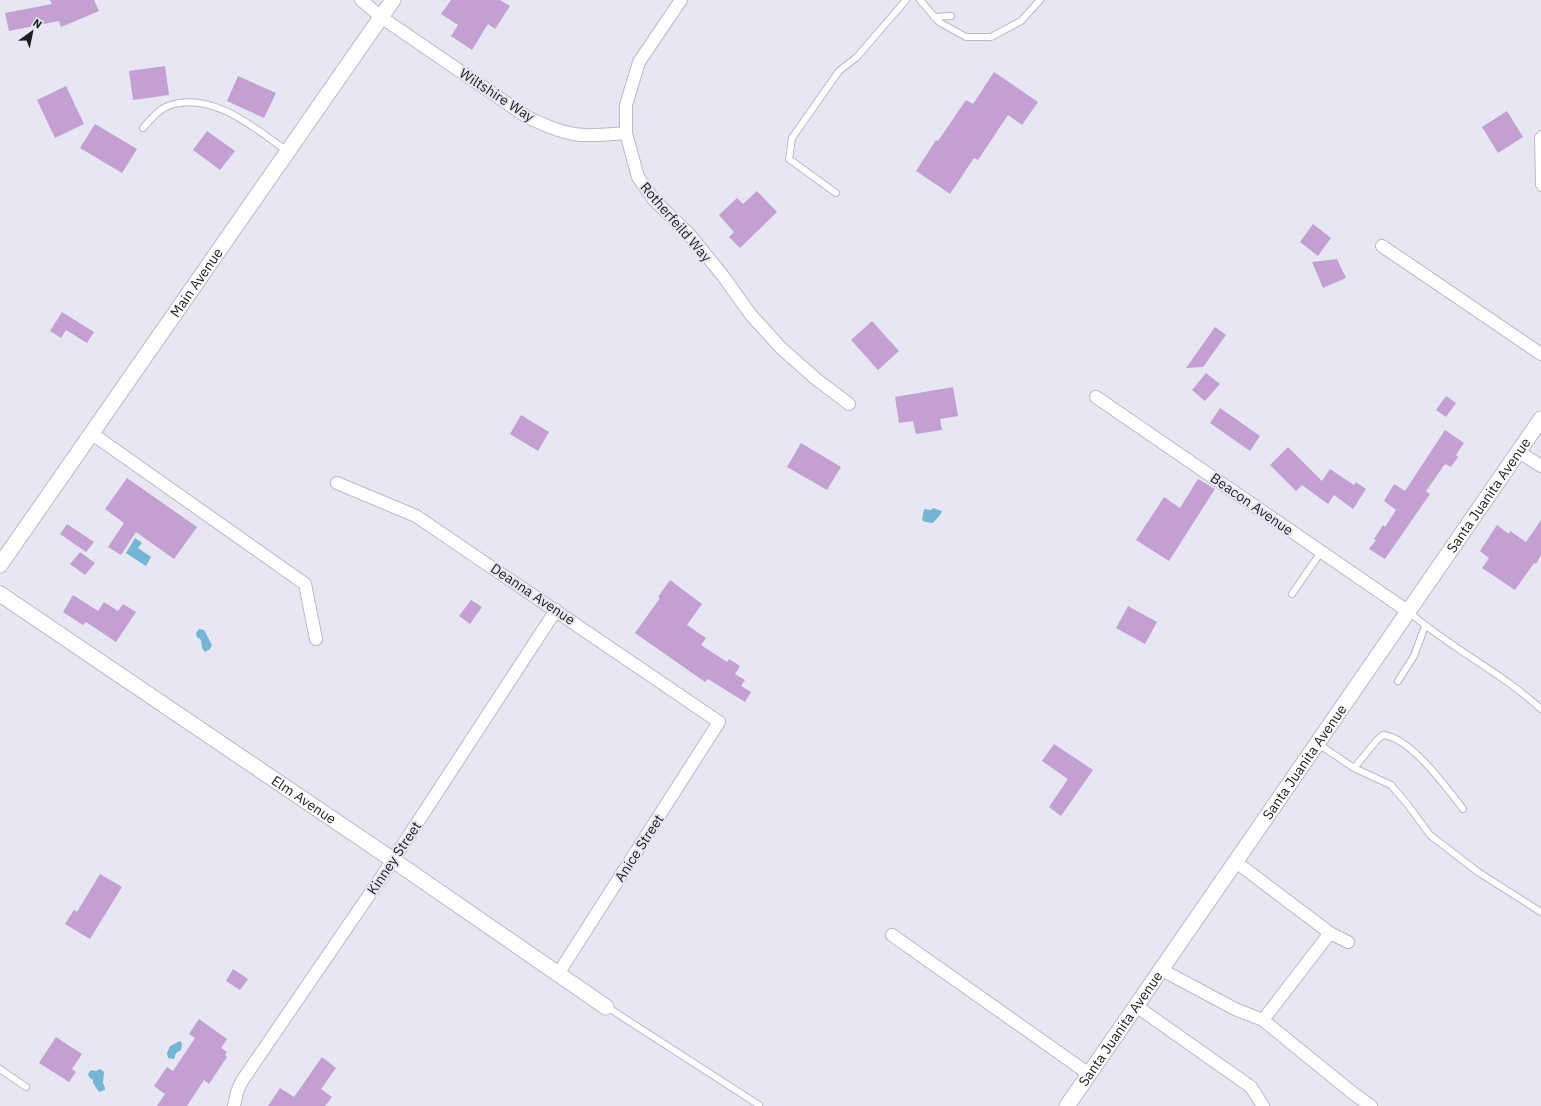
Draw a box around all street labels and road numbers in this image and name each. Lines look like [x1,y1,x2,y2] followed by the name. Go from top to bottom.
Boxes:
[456,64,538,126] street label: Wiltshire Way
[636,178,716,266] street label: Rotherfeild Way
[166,244,227,321] street label: Main Avenue
[1442,434,1535,556] street label: Santa Juanita Avenue
[1207,469,1297,539] street label: Beacon Avenue
[487,559,579,629] street label: Deanna Avenue
[1258,701,1351,823] street label: Santa Juanita Avenue
[268,771,340,828] street label: Elm Avenue
[611,811,668,885] street label: Anice Street
[363,818,425,898] street label: Kinney Street
[1074,967,1167,1090] street label: Santa Juanita Avenue

